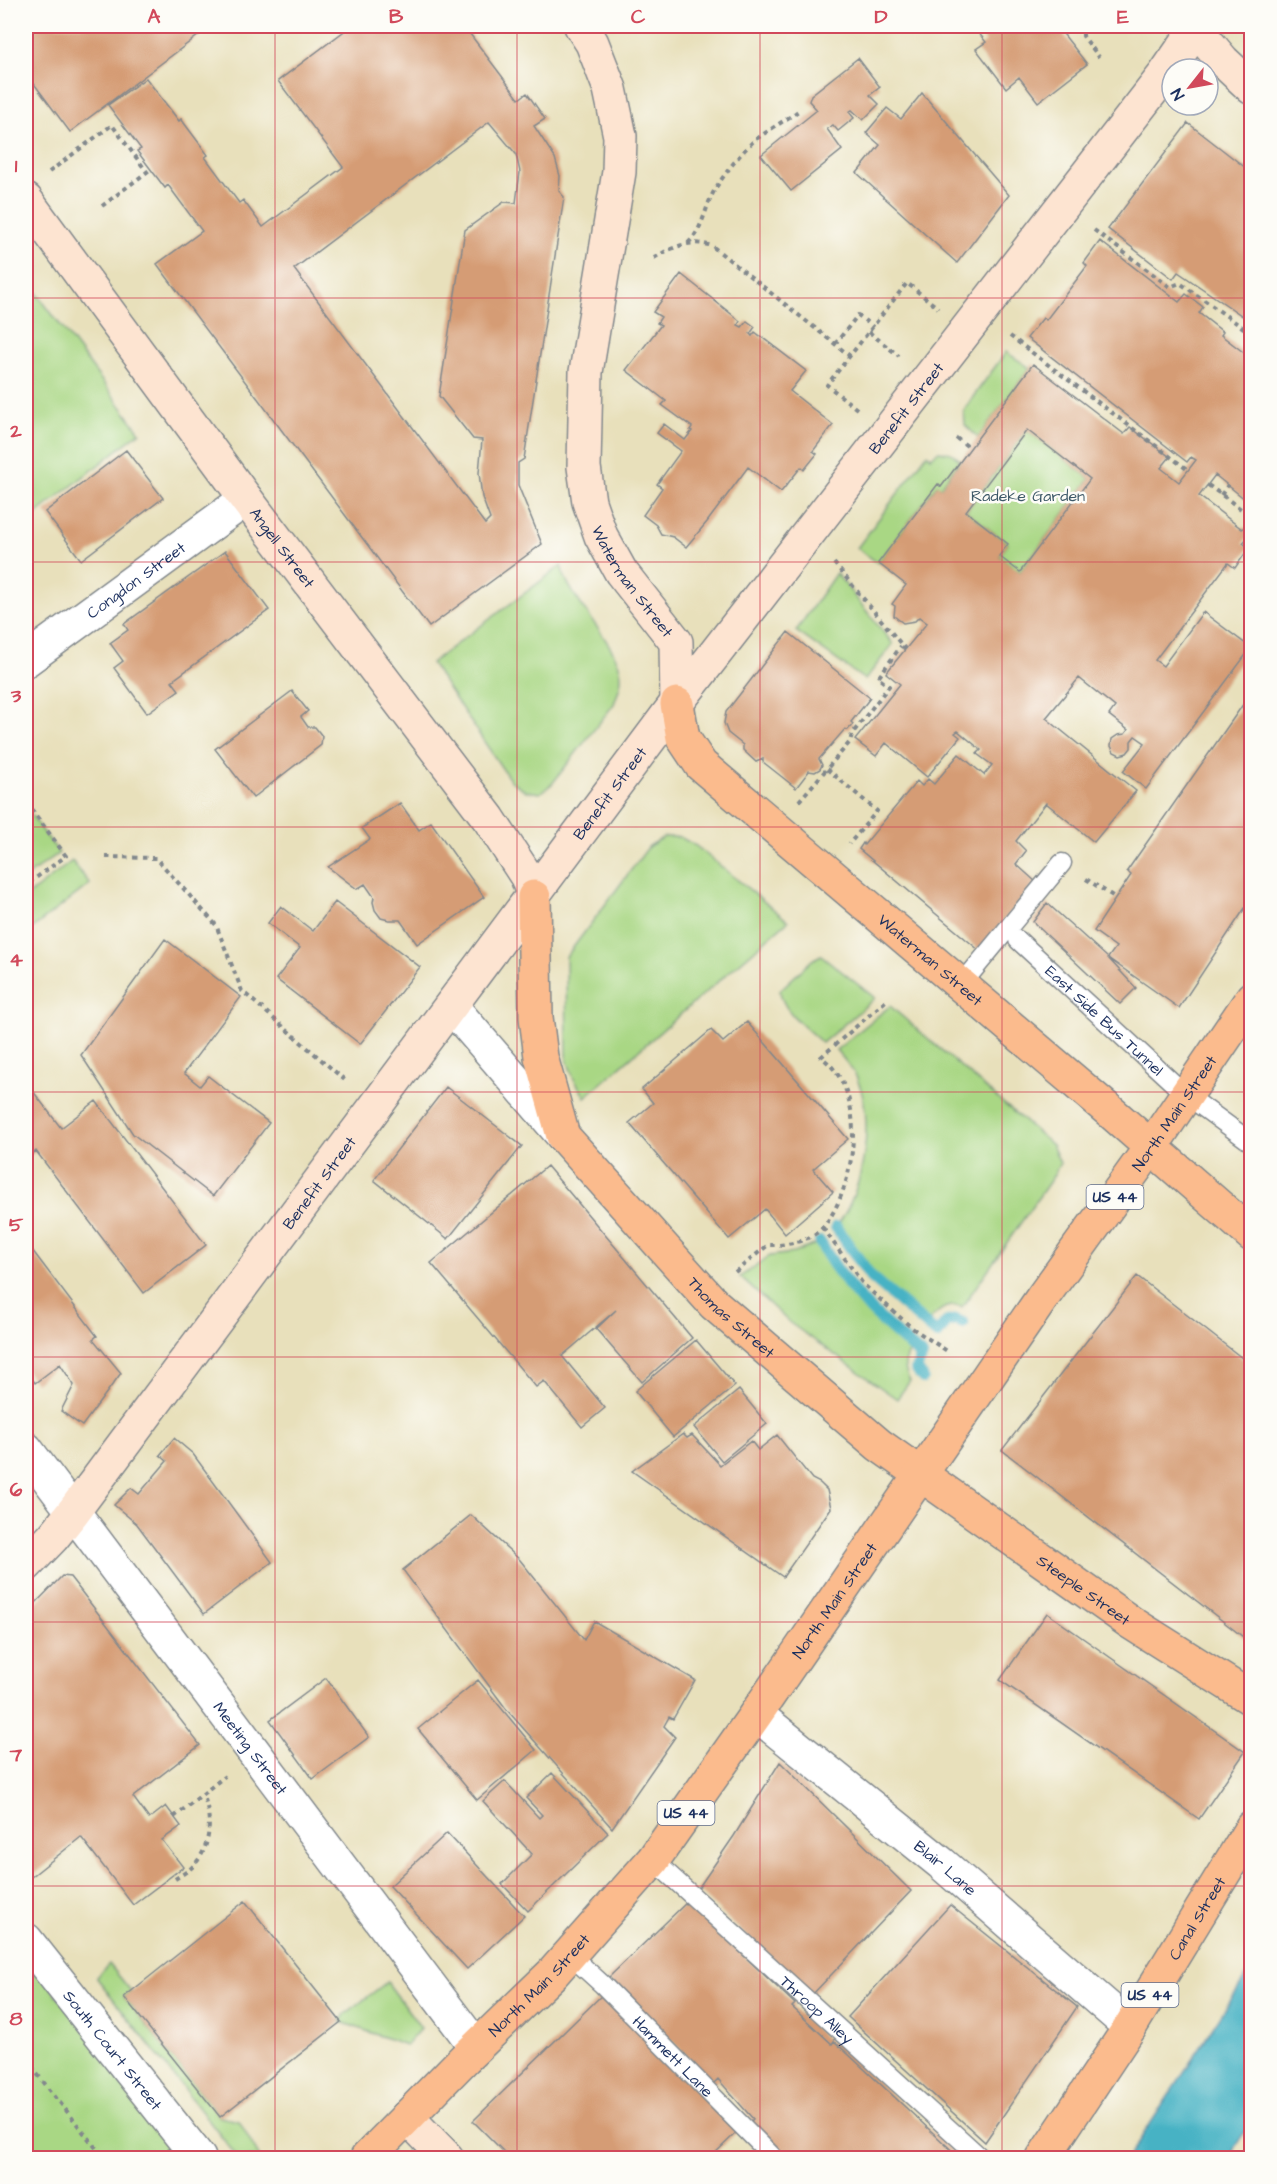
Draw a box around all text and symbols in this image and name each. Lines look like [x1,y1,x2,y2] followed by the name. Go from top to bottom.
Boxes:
[148,3,161,31] text: A
[389,3,404,31] text: B
[631,3,646,31] text: C
[875,3,888,31] text: D
[1117,3,1129,31] text: E
[1160,57,1220,117] north arrow
[1166,84,1190,104] text: N
[15,152,18,180] text: 1
[864,358,950,459] street label: Benefit Street
[9,417,22,445] text: 2
[971,485,1085,507] park label: Radeke Garden
[244,503,320,593] street label: Angell Street
[586,523,678,643] street label: Waterman Street
[82,537,191,624] street label: Congdon Street
[10,682,22,710] text: 3
[568,742,652,845] street label: Benefit Street
[873,909,988,1012] street label: Waterman Street
[9,946,23,974] text: 4
[1040,961,1168,1081] street label: East Side Bus Tunnel
[1127,1051,1222,1176] street label: North Main Street
[278,1132,362,1234] street label: Benefit Street
[1086,1185,1144,1209] road number: US 44
[9,1211,24,1239] text: 5
[682,1272,780,1364] street label: Thomas Street
[10,1476,23,1504] text: 6
[787,1538,883,1663] street label: North Main Street
[1032,1550,1135,1631] street label: Steeple Street
[208,1697,293,1800] street label: Meeting Street
[9,1741,23,1769] text: 7
[658,1801,714,1825] road number: US 44
[909,1836,981,1901] street label: Blair Lane
[1164,1872,1231,1964] street label: Canal Street
[484,1929,595,2042] street label: North Main Street
[775,1971,859,2050] street label: Throop Alley
[1122,1983,1178,2007] road number: US 44
[58,1986,167,2115] street label: South Court Street
[10,2005,23,2033] text: 8
[627,2011,718,2103] street label: Hammett Lane

